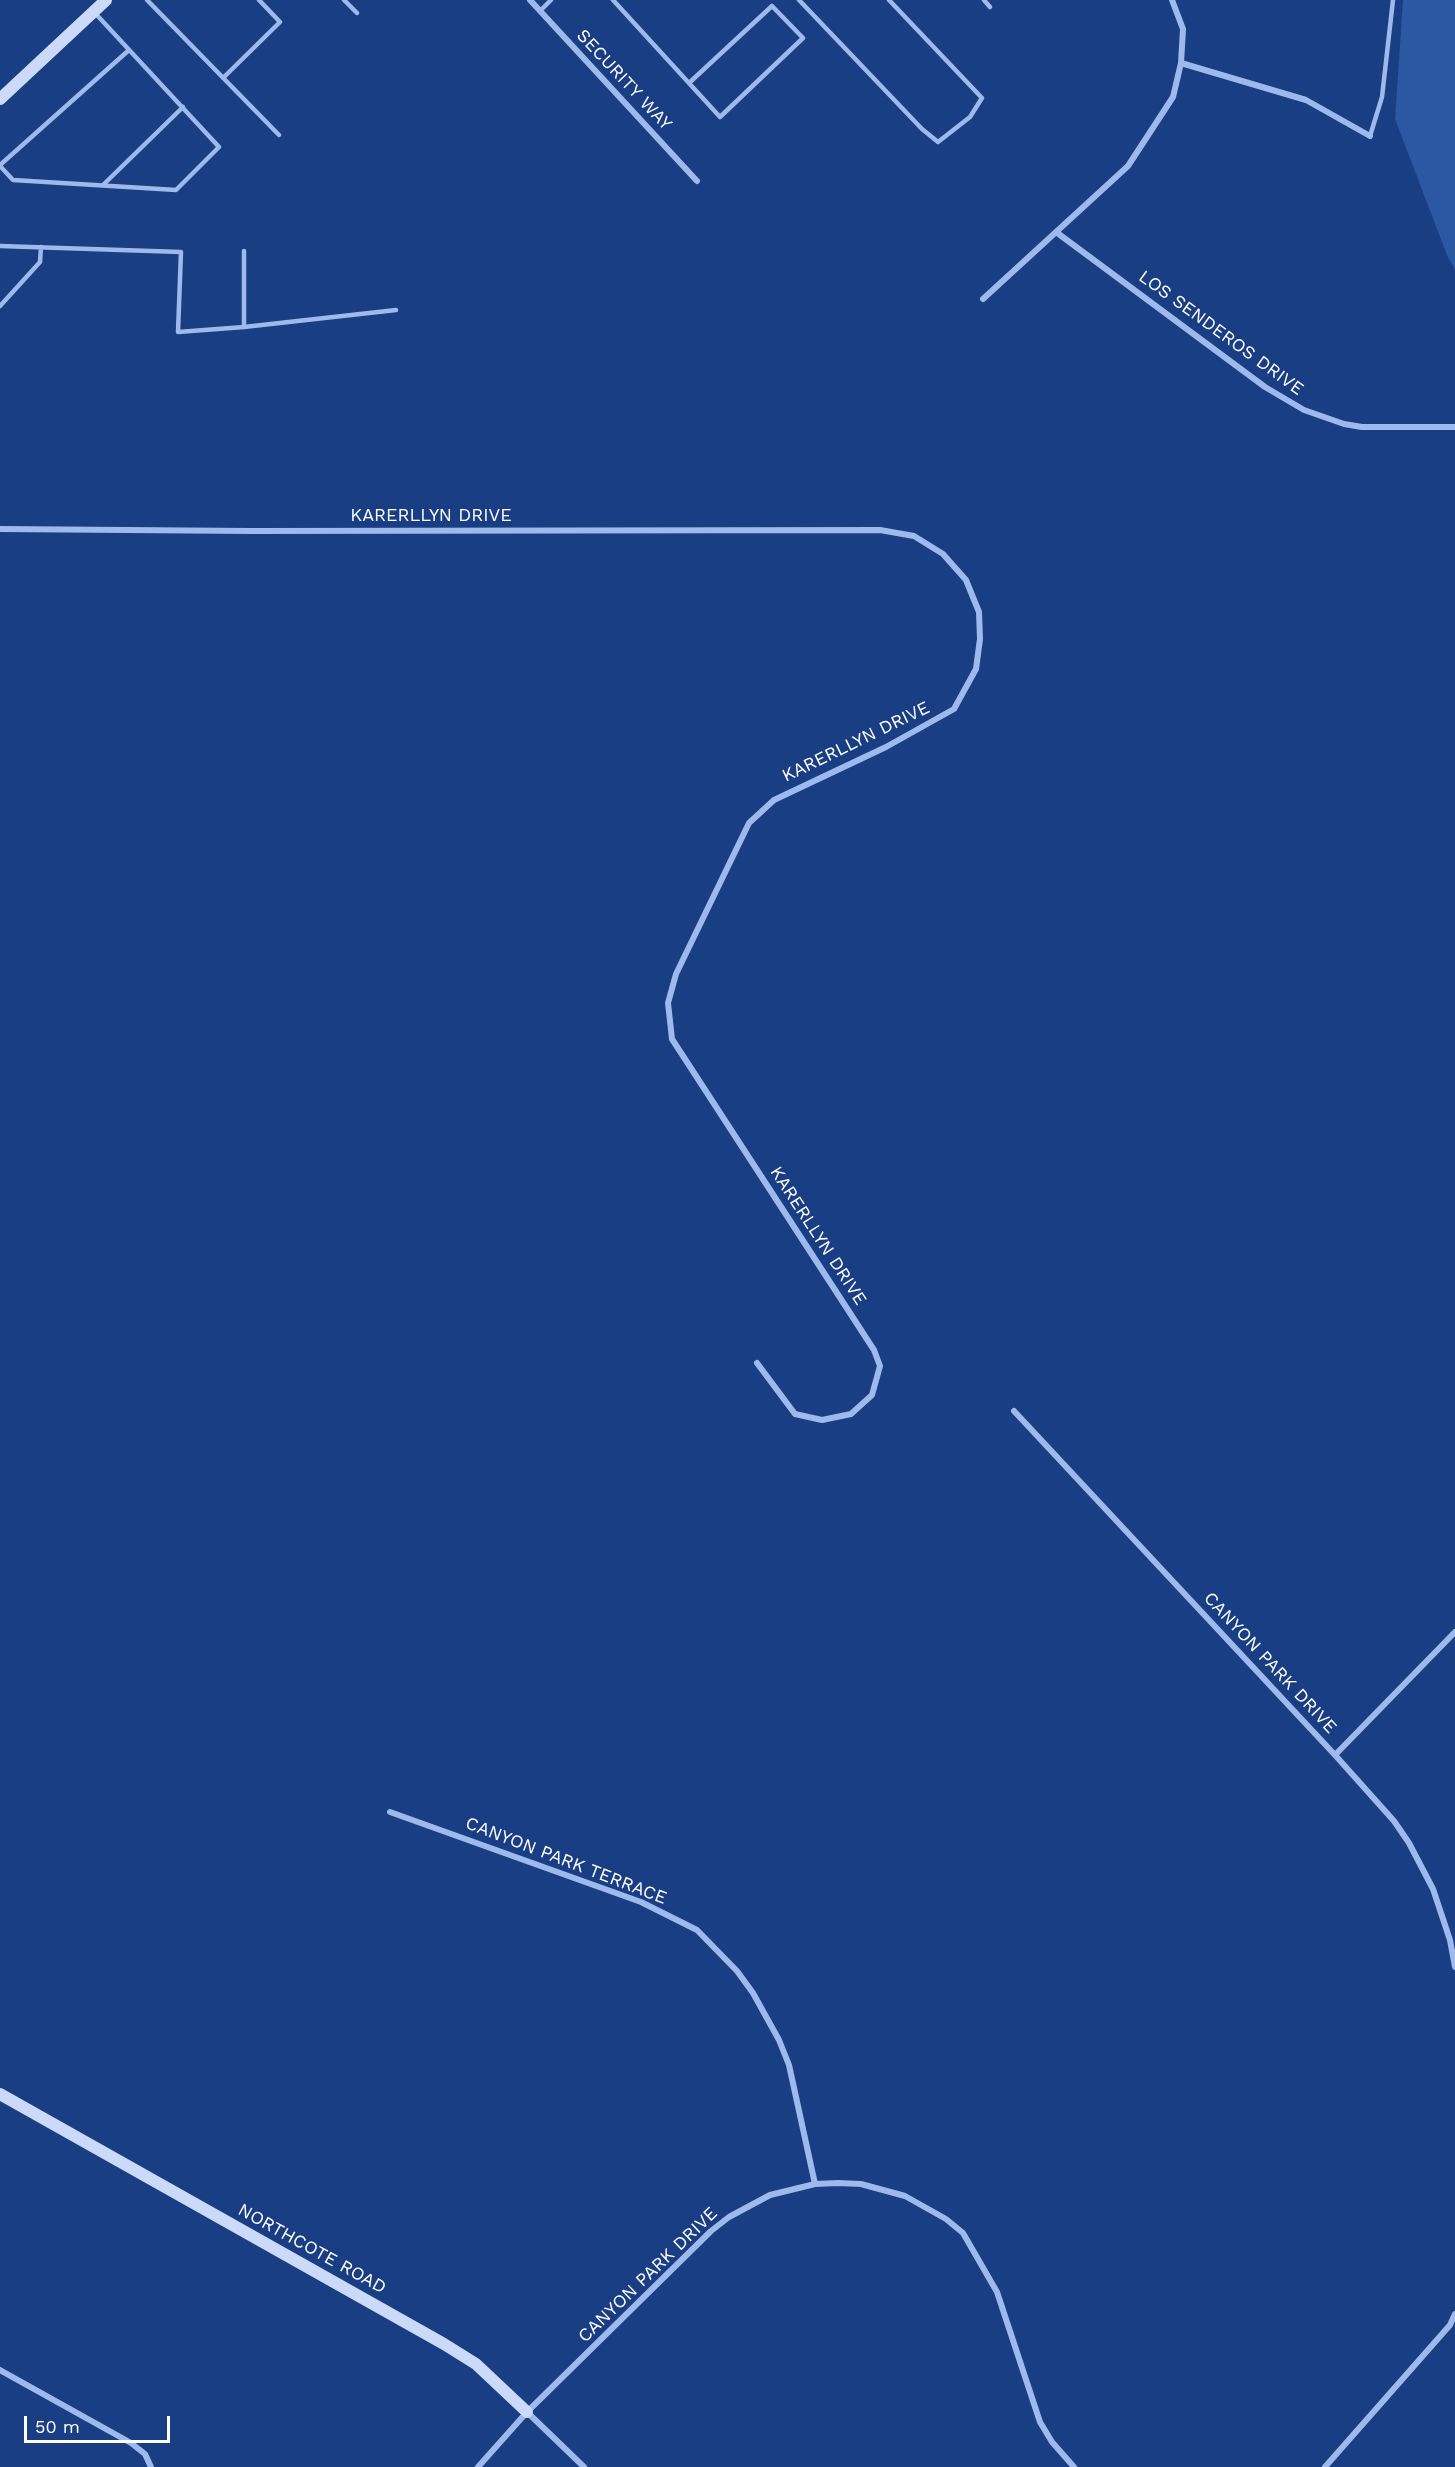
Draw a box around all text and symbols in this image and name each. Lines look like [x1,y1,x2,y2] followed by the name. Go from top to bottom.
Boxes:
[572,25,676,135] street label: SECURITY WAY
[1134,266,1308,400] street label: LOS SENDEROS DRIVE
[350,505,512,527] street label: KARERLLYN DRIVE
[779,697,933,787] street label: KARERLLYN DRIVE
[765,1162,871,1310] street label: KARERLLYN DRIVE
[1199,1588,1341,1738] street label: CANYON PARK DRIVE
[462,1813,670,1909] street label: CANYON PARK TERRACE
[234,2199,390,2299] street label: NORTHCOTE ROAD
[574,2203,722,2347] street label: CANYON PARK DRIVE
[27,2404,172,2442] scale bar
[35,2416,80,2437] text: 50 m

